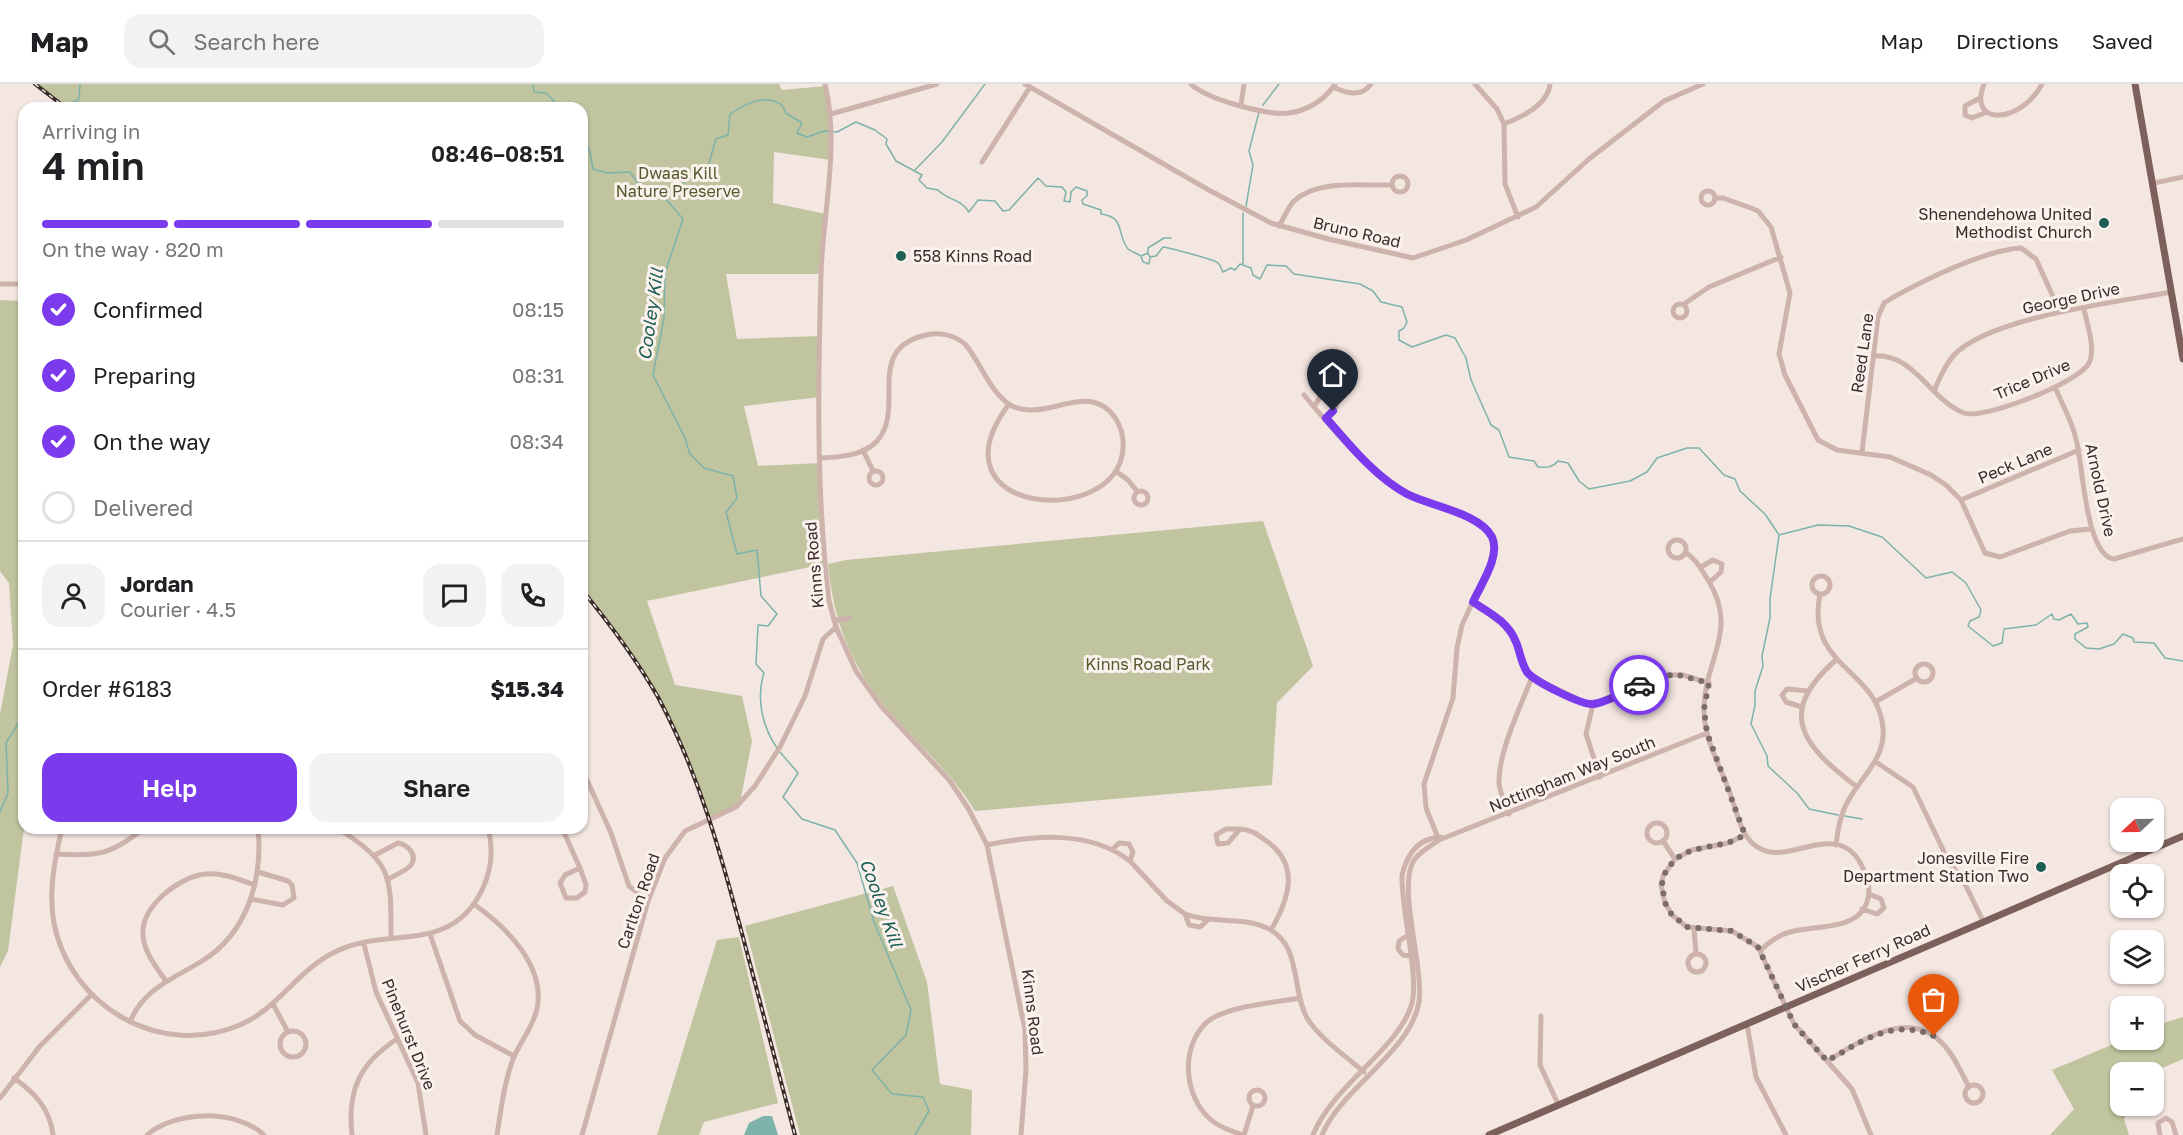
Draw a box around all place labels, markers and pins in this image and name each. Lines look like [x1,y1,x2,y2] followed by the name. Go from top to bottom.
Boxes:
[1918,204,2092,242] place label: Shenendehowa United Methodist Church
[2097,216,2111,230] marker: Shenendehowa United Methodist Church
[913,246,1032,266] place label: 558 Kinns Road
[894,249,908,263] marker: 558 Kinns Road
[1307,349,1358,411] pin
[1843,848,2029,886] place label: Jonesville Fire Department Station Two
[2034,860,2048,874] marker: Jonesville Fire Department Station Two
[1908,974,1959,1036] pin

